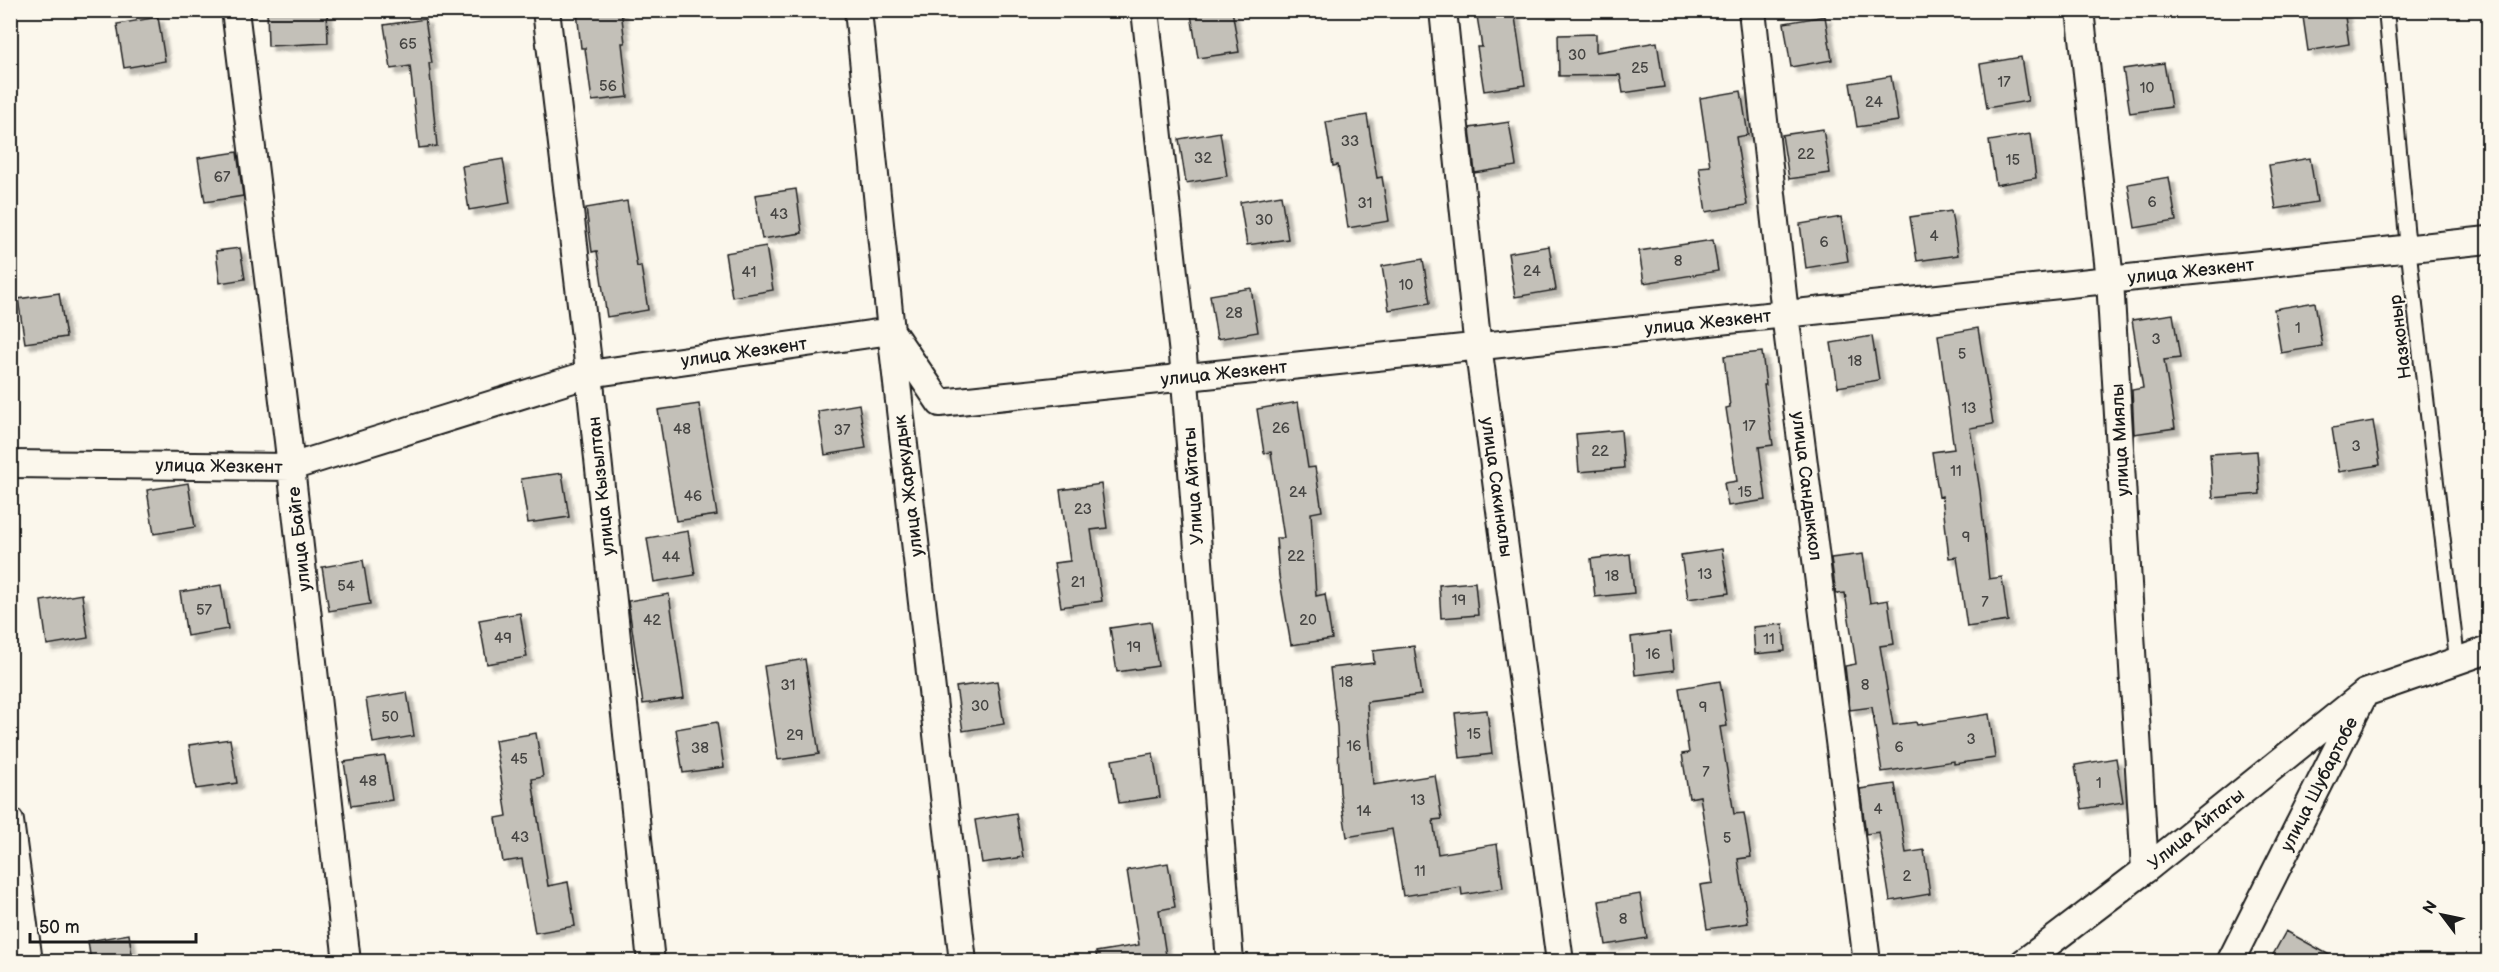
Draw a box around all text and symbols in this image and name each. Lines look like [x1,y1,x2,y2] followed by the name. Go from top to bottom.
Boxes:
[399,35,417,54] house number: 65
[1568,46,1586,65] house number: 30
[1631,59,1649,78] house number: 25
[1997,73,2011,92] house number: 17
[599,77,617,96] house number: 56
[2140,79,2154,98] house number: 10
[1865,93,1883,112] house number: 24
[1341,132,1359,151] house number: 33
[1797,145,1815,164] house number: 22
[1194,149,1212,168] house number: 32
[2006,151,2020,170] house number: 15
[214,168,231,187] house number: 67
[2147,193,2157,212] house number: 6
[1357,194,1373,213] house number: 31
[770,205,788,224] house number: 43
[1255,211,1273,230] house number: 30
[1929,227,1939,246] house number: 4
[1819,233,1829,252] house number: 6
[1674,252,1683,271] house number: 8
[2127,254,2256,289] street label: улица Жезкент
[1523,262,1541,281] house number: 24
[742,263,756,282] house number: 41
[1399,276,1413,295] house number: 10
[2385,294,2416,380] street label: Назконыр
[1225,304,1243,323] house number: 28
[1644,305,1773,340] street label: улица Жезкент
[2295,319,2301,338] house number: 1
[2151,330,2161,349] house number: 3
[680,333,809,372] street label: улица Жезкент
[1958,345,1966,364] house number: 5
[1848,352,1863,371] house number: 18
[1160,356,1289,391] street label: улица Жезкент
[2107,383,2134,497] street label: улица Миялы
[1961,399,1977,418] house number: 13
[1787,410,1826,562] street label: улица Сандыккол
[889,413,928,558] street label: улица Жаркудык
[584,415,619,557] street label: улица Кызылтан
[1476,416,1517,558] street label: улица Сакиналы
[1742,417,1756,436] house number: 17
[1272,419,1290,438] house number: 26
[673,420,691,439] house number: 48
[834,421,851,440] house number: 37
[1179,426,1208,546] street label: Улица Айтагы
[2351,437,2361,456] house number: 3
[1591,442,1609,461] house number: 22
[155,455,283,478] street label: улица Жезкент
[1950,462,1962,481] house number: 11
[1289,483,1307,502] house number: 24
[1738,483,1752,502] house number: 15
[284,486,315,592] street label: улица Байге
[684,487,702,506] house number: 46
[1074,500,1092,519] house number: 23
[1962,528,1970,547] house number: 9
[1287,547,1305,566] house number: 22
[662,548,680,567] house number: 44
[1697,565,1713,584] house number: 13
[1605,567,1620,586] house number: 18
[1071,573,1085,592] house number: 21
[337,577,355,596] house number: 54
[1452,591,1466,610] house number: 19
[1981,593,1989,612] house number: 7
[196,601,213,620] house number: 57
[643,611,661,630] house number: 42
[1299,611,1317,630] house number: 20
[494,629,512,648] house number: 49
[1763,630,1775,649] house number: 11
[1127,638,1141,657] house number: 19
[1646,645,1660,664] house number: 16
[1339,673,1354,692] house number: 18
[780,676,796,695] house number: 31
[1861,676,1870,695] house number: 8
[971,697,989,716] house number: 30
[1699,698,1707,717] house number: 9
[381,708,399,727] house number: 50
[2276,714,2362,855] street label: улица Шубартобе
[1467,725,1481,744] house number: 15
[786,726,804,745] house number: 29
[1966,730,1976,749] house number: 3
[1347,737,1361,756] house number: 16
[1894,738,1904,757] house number: 6
[691,739,709,758] house number: 38
[510,750,528,769] house number: 45
[1702,763,1710,782] house number: 7
[359,772,377,791] house number: 48
[2096,774,2102,793] house number: 1
[2144,784,2249,875] street label: Улица Айтагы
[1410,791,1426,810] house number: 13
[1873,800,1883,819] house number: 4
[1357,802,1371,821] house number: 14
[511,828,529,847] house number: 43
[1723,829,1731,848] house number: 5
[1414,862,1426,881] house number: 11
[1903,867,1912,886] house number: 2
[2412,885,2472,945] north arrow
[2419,898,2442,918] text: N
[30,906,196,944] scale bar
[1619,910,1628,929] house number: 8
[39,917,80,938] text: 50 m

